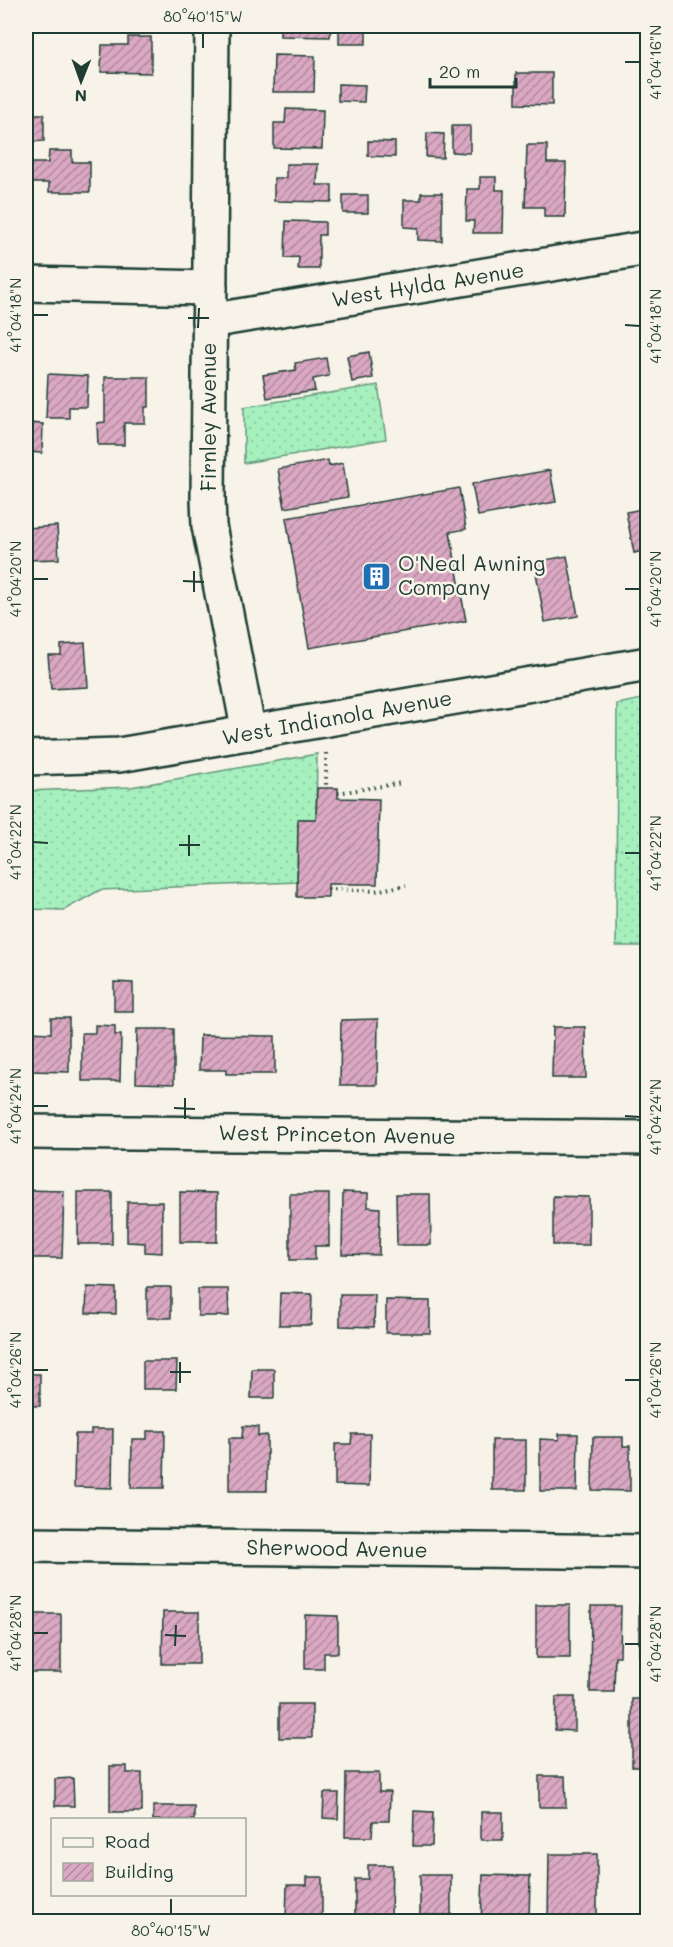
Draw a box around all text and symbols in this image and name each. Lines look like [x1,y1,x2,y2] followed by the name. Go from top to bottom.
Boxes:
[163,6,243,26] text: 80°40'15"W
[645,25,665,99] text: 41°04'16"N
[51,51,111,111] north arrow
[430,51,516,89] scale bar
[439,59,480,83] text: 20 m
[74,86,87,107] text: N
[330,255,526,312] street label: West Hylda Avenue
[5,278,25,352] text: 41°04'18"N
[645,289,665,363] text: 41°04'18"N
[194,343,221,491] street label: Firnley Avenue
[5,541,25,617] text: 41°04'20"N
[398,549,546,600] place label: O'Neal Awning Company
[645,551,665,627] text: 41°04'20"N
[361,560,393,592] building icon: O'Neal Awning Company
[220,683,454,750] street label: West Indianola Avenue
[5,804,25,880] text: 41°04'22"N
[645,815,665,891] text: 41°04'22"N
[5,1068,25,1144] text: 41°04'24"N
[645,1079,665,1155] text: 41°04'24"N
[218,1118,456,1149] street label: West Princeton Avenue
[5,1332,25,1408] text: 41°04'26"N
[645,1342,665,1418] text: 41°04'26"N
[246,1532,428,1563] street label: Sherwood Avenue
[5,1595,25,1671] text: 41°04'28"N
[645,1606,665,1682] text: 41°04'28"N
[51,1818,246,1896] legend
[105,1829,150,1853] text: Road
[105,1859,173,1883] text: Building
[131,1920,211,1940] text: 80°40'15"W

